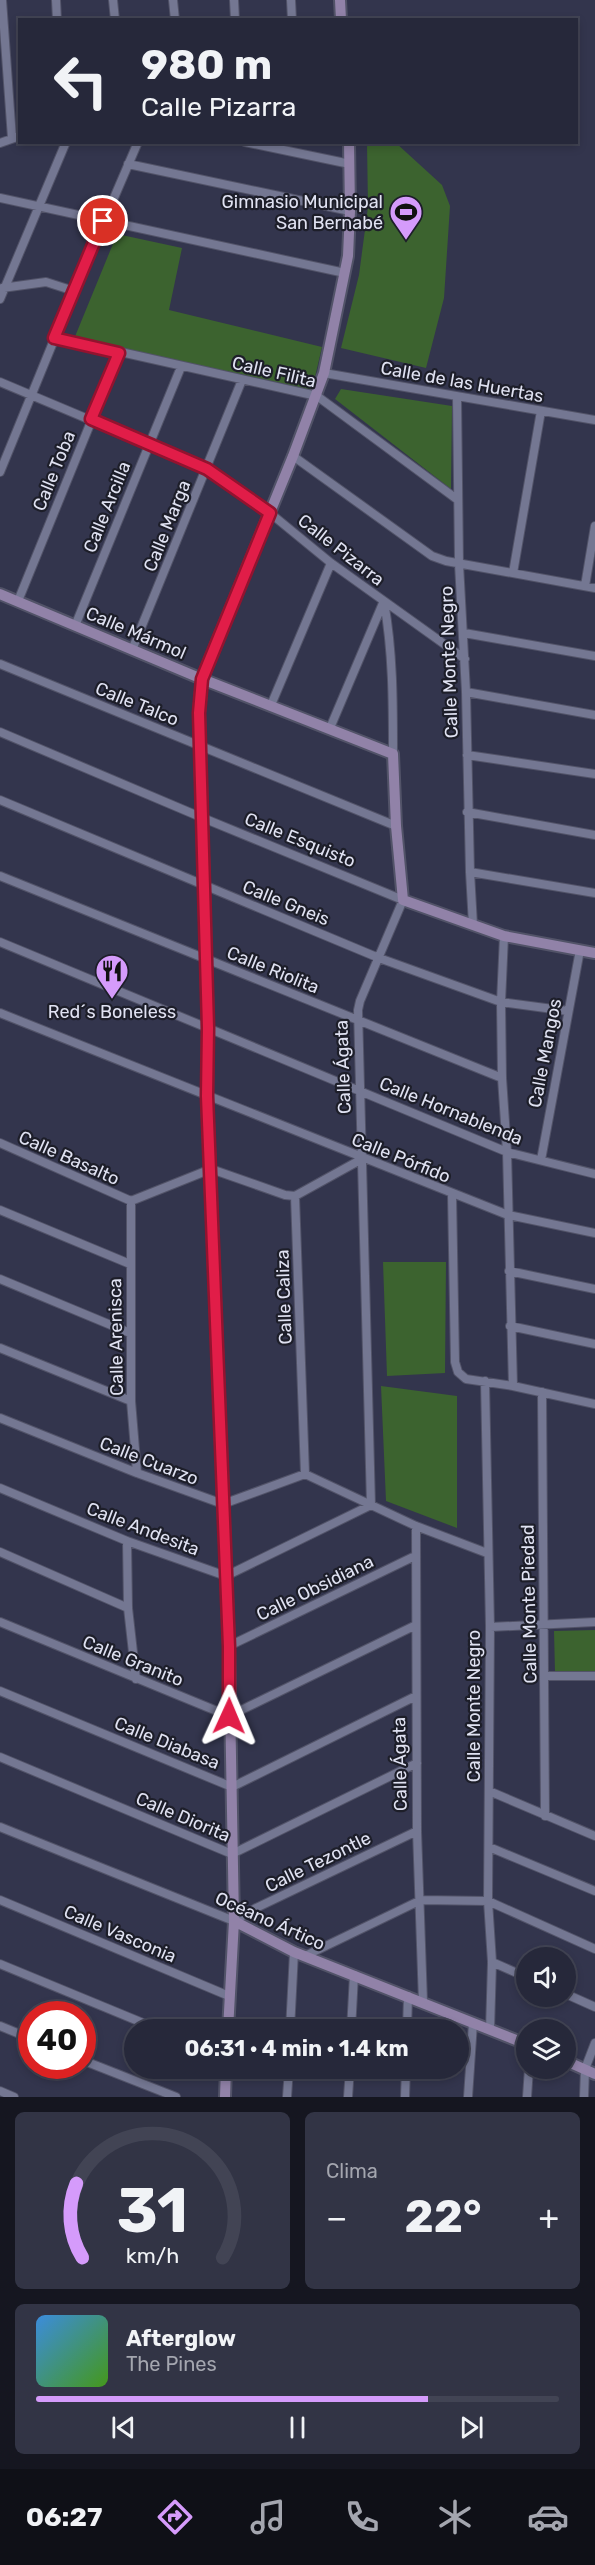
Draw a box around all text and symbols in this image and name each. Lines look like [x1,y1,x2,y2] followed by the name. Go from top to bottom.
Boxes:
[141,40,272,90] text: 980 m
[42,42,120,120] icon: left
[141,91,296,123] text: Calle Pizarra
[222,191,383,234] place label: Gimnasio Municipal San Bernabé
[388,194,424,241] sports icon: Gimnasio Municipal San Bernabé
[77,195,128,246] pin
[86,204,119,237] icon: arrive
[230,352,318,392] street label: Calle Filita
[379,357,545,407] street label: Calle de las Huertas
[28,428,80,514] street label: Calle Toba
[79,458,135,556] street label: Calle Arcilla
[139,477,195,575] street label: Calle Marga
[293,509,389,591] street label: Calle Pizarra
[435,585,463,739] street label: Calle Monte Negro
[82,602,190,664] street label: Calle Mármol
[92,677,182,731] street label: Calle Talco
[241,808,359,872] street label: Calle Esquisto
[239,876,333,930] street label: Calle Gneis
[224,942,322,998] street label: Calle Riolita
[94,953,130,1000] restaurant icon: Red´s Boneless
[524,997,566,1109] street label: Calle Mangos
[48,1001,176,1023] place label: Red´s Boneless
[330,1020,356,1114] street label: Calle Ágata
[376,1072,526,1150] street label: Calle Hornablenda
[15,1126,123,1190] street label: Calle Basalto
[348,1128,454,1188] street label: Calle Pórfido
[271,1249,297,1345] street label: Calle Caliza
[104,1278,128,1396] street label: Calle Arenisca
[96,1432,202,1490] street label: Calle Cuarzo
[84,1497,202,1561] street label: Calle Andesita
[517,1524,541,1684] street label: Calle Monte Piedad
[253,1550,377,1626] street label: Calle Obsidiana
[463,1630,485,1782] street label: Calle Monte Negro
[79,1631,187,1691] street label: Calle Granito
[197,1684,261,1748] position arrow
[111,1712,223,1774] street label: Calle Diabasa
[388,1717,412,1811] street label: Calle Ágata
[132,1787,234,1847] street label: Calle Diorita
[261,1827,375,1897] street label: Calle Tezontle
[212,1887,328,1955] street label: Océano Ártico
[60,1900,180,1968] street label: Calle Vasconia
[516,1947,576,2079] map controls
[516,1947,576,2007] button: sound
[18,2001,96,2079] speed limit sign: 40
[516,2019,576,2079] button: layers
[184,2035,409,2062] text: 06:31 · 4 min · 1.4 km
[326,2159,378,2183] text: Clima
[117,2174,188,2248] text: 31
[404,2190,481,2243] text: 22°
[326,2198,347,2237] text: −
[538,2198,559,2237] text: +
[126,2243,179,2268] text: km/h
[126,2325,236,2352] text: Afterglow
[126,2352,217,2376] text: The Pines
[107,2411,140,2444] icon: previous
[281,2411,314,2444] icon: pause
[455,2411,488,2444] icon: next
[154,2496,196,2538] icon: directions
[247,2496,289,2538] icon: music
[341,2496,383,2538] icon: phone
[434,2496,476,2538] icon: climate
[527,2496,569,2538] icon: car
[26,2501,103,2533] text: 06:27

